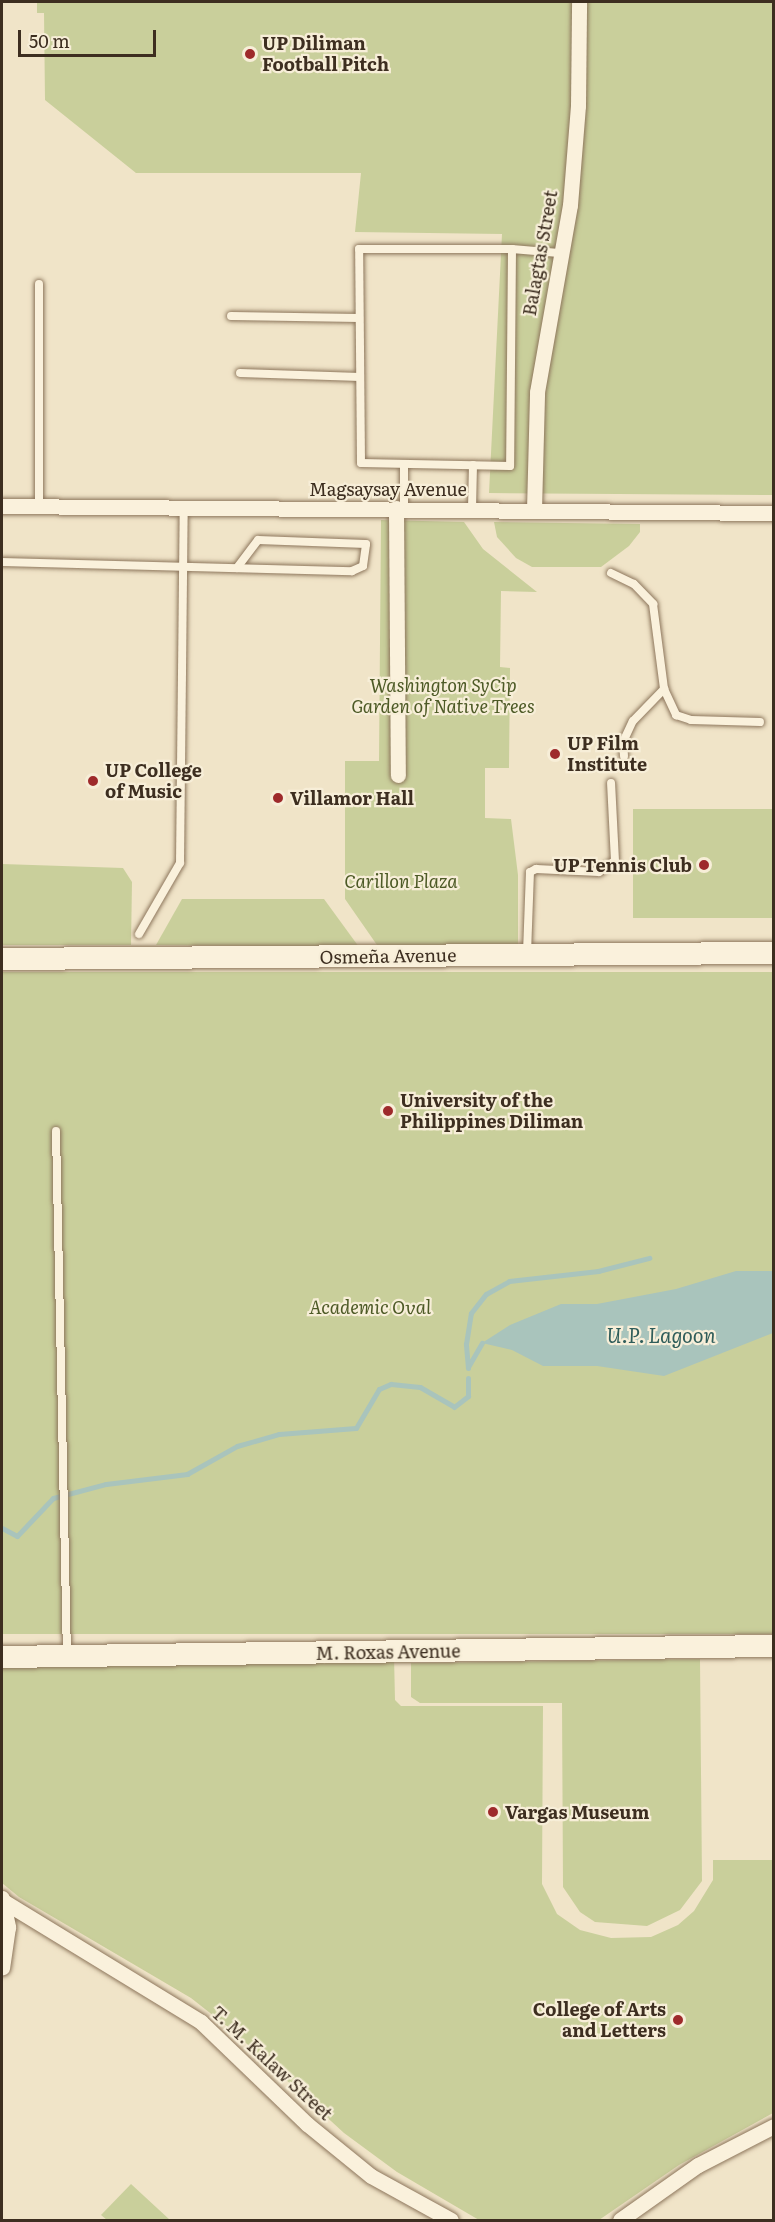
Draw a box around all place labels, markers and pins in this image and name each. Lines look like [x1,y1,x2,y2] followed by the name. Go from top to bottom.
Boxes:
[262,33,389,76] place label: UP Diliman Football Pitch
[243,47,257,61] marker: UP Diliman Football Pitch
[567,733,647,776] place label: UP Film Institute
[548,747,562,761] marker: UP Film Institute
[105,760,202,802] place label: UP College of Music
[86,774,100,788] marker: UP College of Music
[290,787,414,809] place label: Villamor Hall
[271,791,285,805] marker: Villamor Hall
[554,854,692,876] place label: UP Tennis Club
[697,858,711,872] marker: UP Tennis Club
[400,1090,583,1132] place label: University of the Philippines Diliman
[381,1104,395,1118] marker: University of the Philippines Diliman
[505,1801,649,1823] place label: Vargas Museum
[486,1805,500,1819] marker: Vargas Museum
[533,1999,666,2042] place label: College of Arts and Letters
[671,2013,685,2027] marker: College of Arts and Letters

